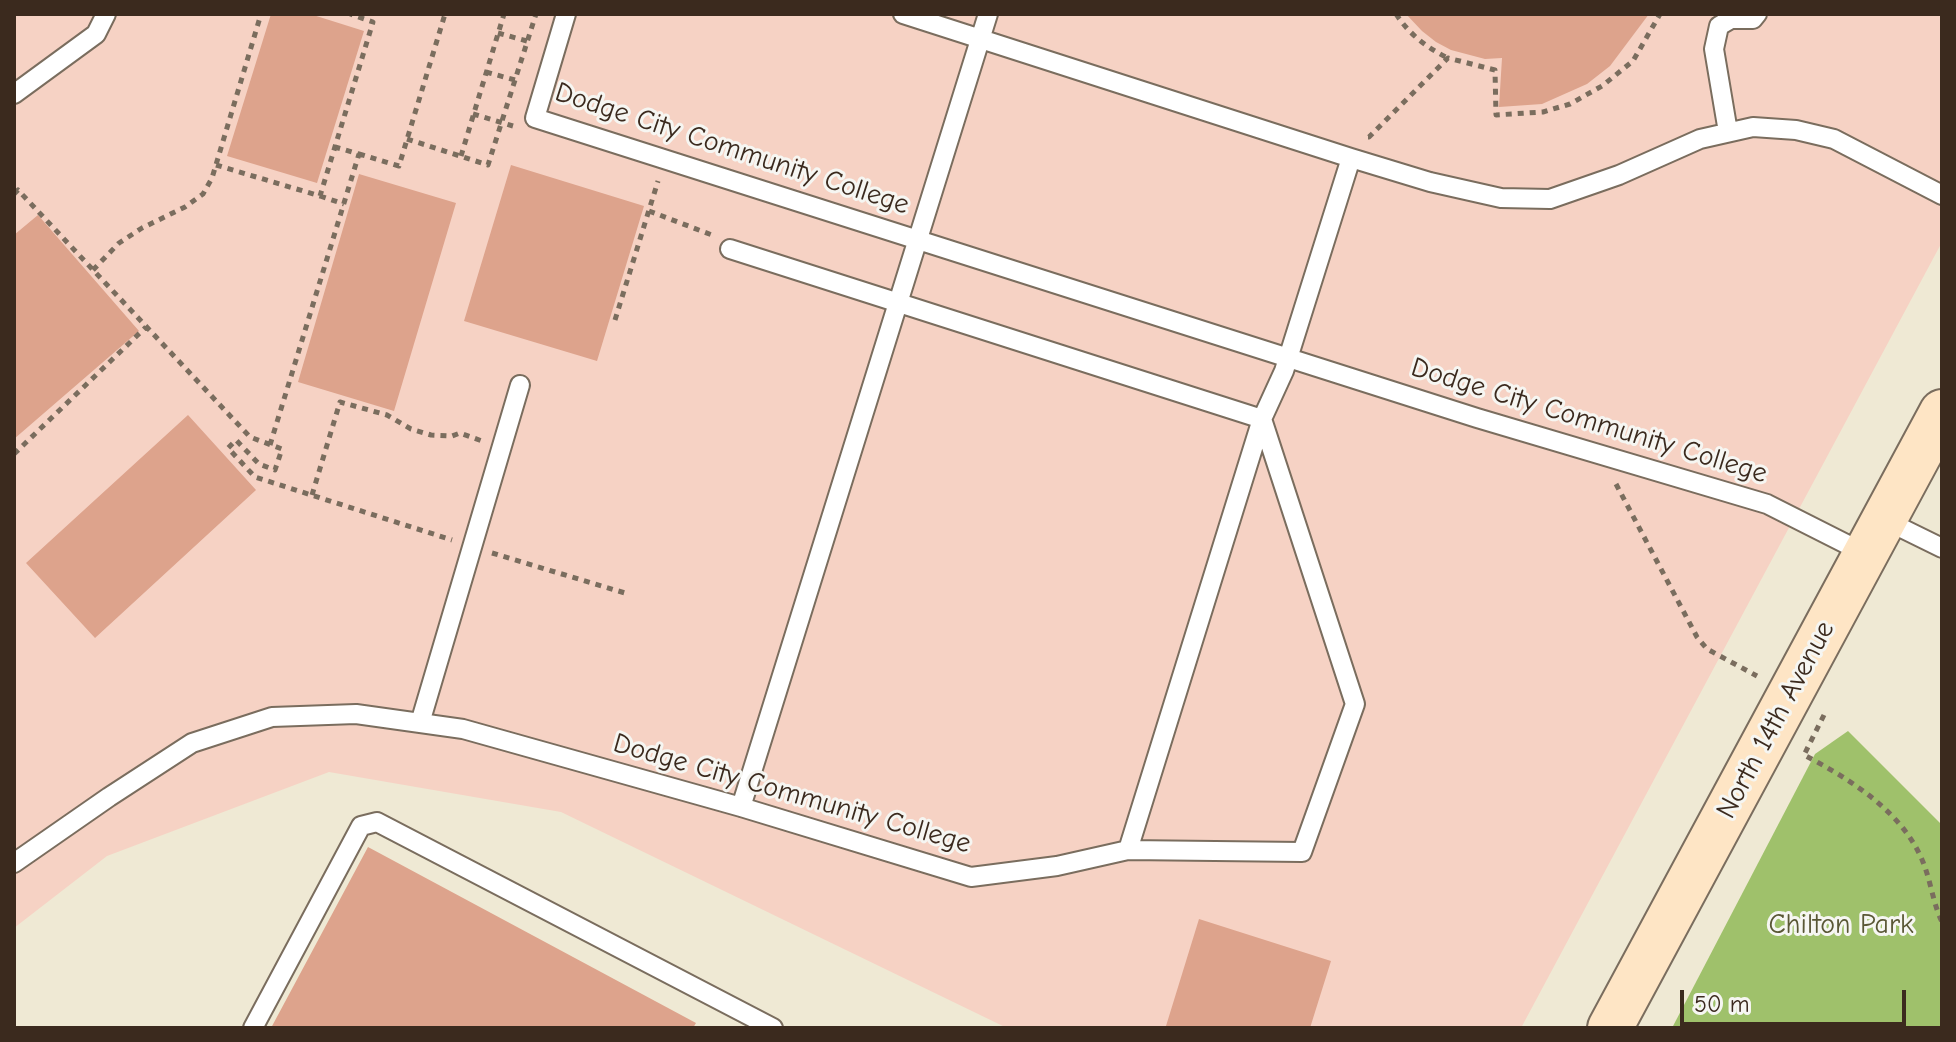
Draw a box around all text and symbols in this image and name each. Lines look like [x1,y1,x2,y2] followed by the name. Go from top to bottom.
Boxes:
[551,76,913,222] street label: Dodge City Community College
[1407,351,1771,491] street label: Dodge City Community College
[1710,615,1842,825] street label: North 14th Avenue
[609,727,975,861] street label: Dodge City Community College
[1768,908,1914,942] park label: Chilton Park
[1684,974,1910,1024] scale bar
[1694,990,1750,1018] text: 50 m

